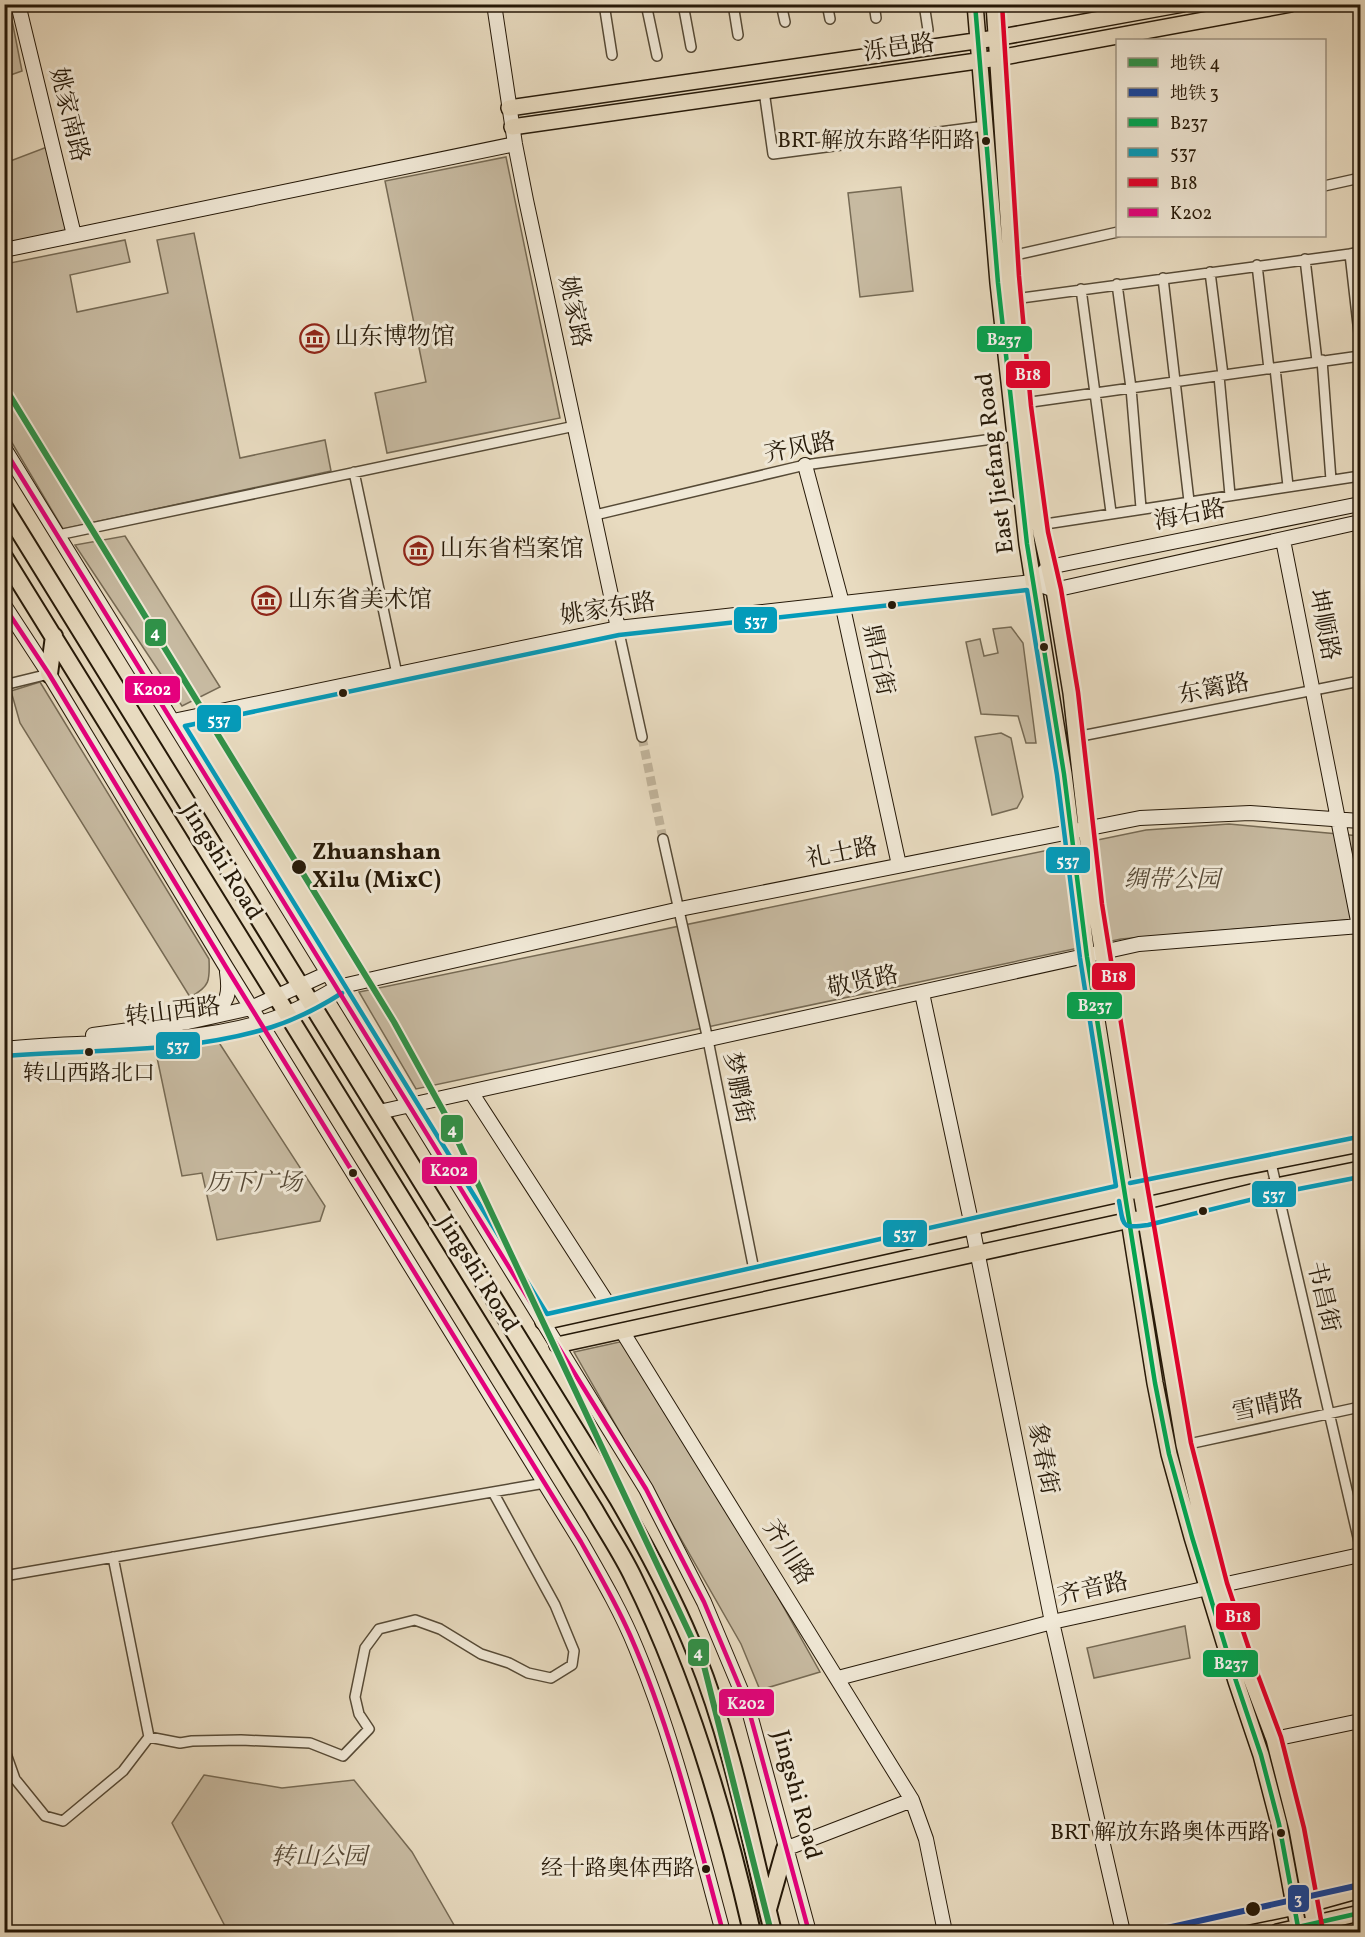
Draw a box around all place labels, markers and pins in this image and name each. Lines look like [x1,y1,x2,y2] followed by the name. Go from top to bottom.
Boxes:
[777,126,975,157] place label: BRT 解放东路华阳路
[980,135,992,147] marker: BRT 解放东路华阳路
[335,321,455,355] place label: 山东博物馆
[298,322,330,354] museum icon: 山东博物馆
[440,533,584,567] place label: 山东省档案馆
[403,534,435,566] museum icon: 山东省档案馆
[288,584,432,618] place label: 山东省美术馆
[251,585,283,617] museum icon: 山东省美术馆
[886,599,898,611] unlabelled marker
[1038,641,1050,653] unlabelled marker
[337,687,349,699] unlabelled marker
[312,836,441,898] place label: Zhuanshan Xilu (MixC)
[290,858,308,876] marker: Zhuanshan Xilu (MixC)
[83,1046,95,1058] marker: 转山西路北口
[23,1059,155,1090] place label: 转山西路北口
[347,1167,359,1179] unlabelled marker
[1197,1205,1209,1217] unlabelled marker
[1050,1818,1270,1849] place label: BRT 解放东路奥体西路
[1275,1827,1287,1839] marker: BRT 解放东路奥体西路
[541,1854,695,1885] place label: 经十路奥体西路
[700,1863,712,1875] marker: 经十路奥体西路
[1244,1900,1262,1918] unlabelled marker

